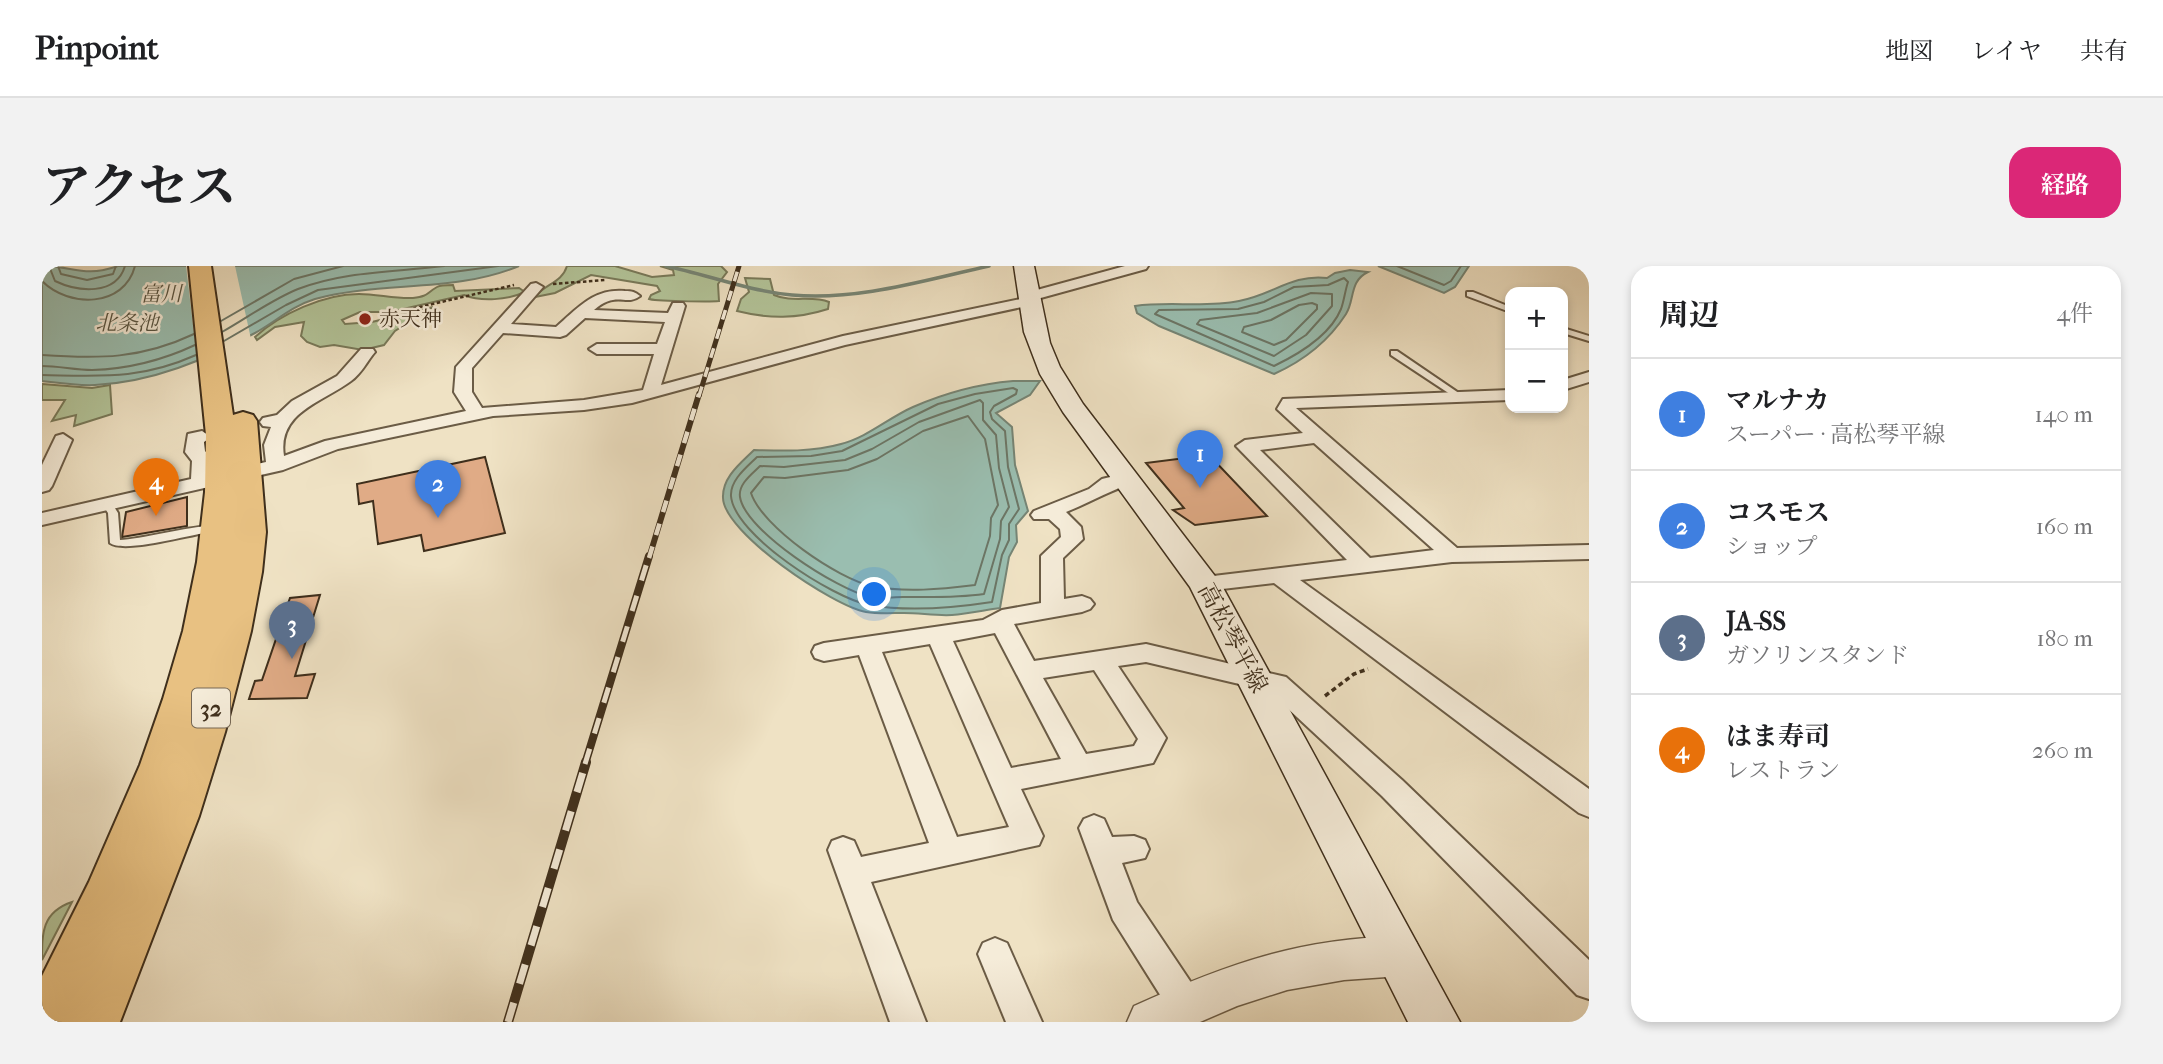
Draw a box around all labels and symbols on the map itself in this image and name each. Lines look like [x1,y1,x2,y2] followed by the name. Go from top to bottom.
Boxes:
[140,282,184,306] water label: 富川
[379,307,442,331] place label: 赤天神
[96,311,160,335] water label: 北条池
[357,311,373,327] marker: 赤天神
[1177,430,1223,488] pin: 1
[133,458,179,516] pin: 4
[415,460,461,518] pin: 2
[857,577,891,611] your location
[1192,578,1274,698] street label: 高松琴平線
[269,601,315,659] pin: 3
[192,688,230,728] road number: 32

